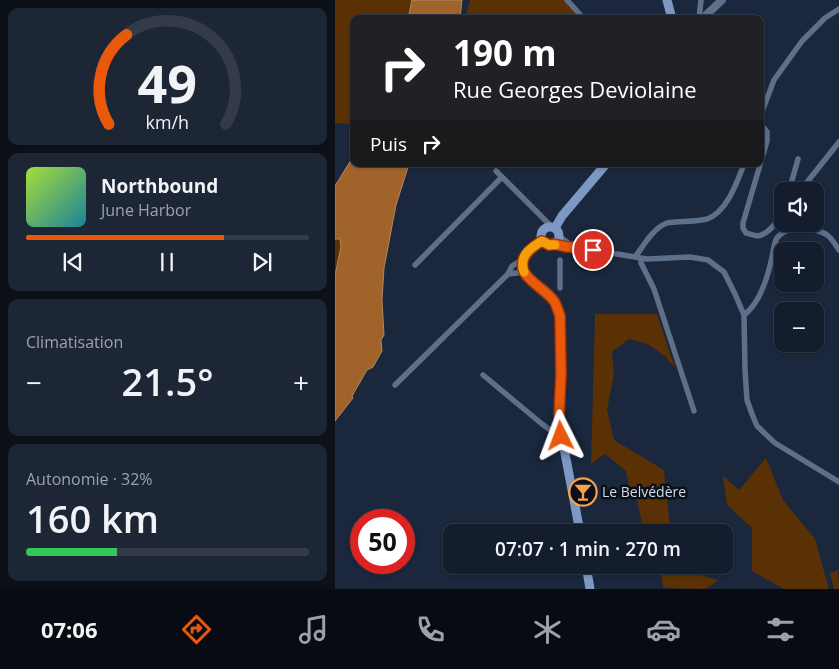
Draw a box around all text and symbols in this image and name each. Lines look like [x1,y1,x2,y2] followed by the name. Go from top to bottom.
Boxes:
[453,29,557,76] text: 190 m
[370,35,435,100] icon: right
[138,47,197,118] text: 49
[453,74,696,104] text: Rue Georges Deviolaine
[146,110,189,134] text: km/h
[417,130,445,158] icon: right
[370,131,407,157] text: Puis
[101,173,218,199] text: Northbound
[774,182,824,352] map controls
[774,182,824,232] button: sound
[101,199,191,221] text: June Harbor
[572,229,614,271] pin
[579,236,607,264] icon: arrive
[774,242,824,292] button: +
[59,248,87,276] icon: previous
[153,248,181,276] icon: pause
[248,248,276,276] icon: next
[774,302,824,352] button: −
[26,331,123,353] text: Climatisation
[122,355,213,407] text: 21.5°
[26,363,42,401] text: −
[293,363,309,401] text: +
[534,409,586,461] position arrow
[26,468,153,490] text: Autonomie · 32%
[568,477,598,507] bar icon: Le Belvédère
[602,482,686,501] place label: Le Belvédère
[26,492,159,544] text: 160 km
[350,509,415,574] speed limit sign: 50
[495,536,681,562] text: 07:07 · 1 min · 270 m
[179,612,214,647] icon: directions
[296,612,331,647] icon: music
[413,612,448,647] icon: phone
[530,612,565,647] icon: climate
[646,612,681,647] icon: car
[763,612,798,647] icon: filters
[41,614,97,644] text: 07:06

